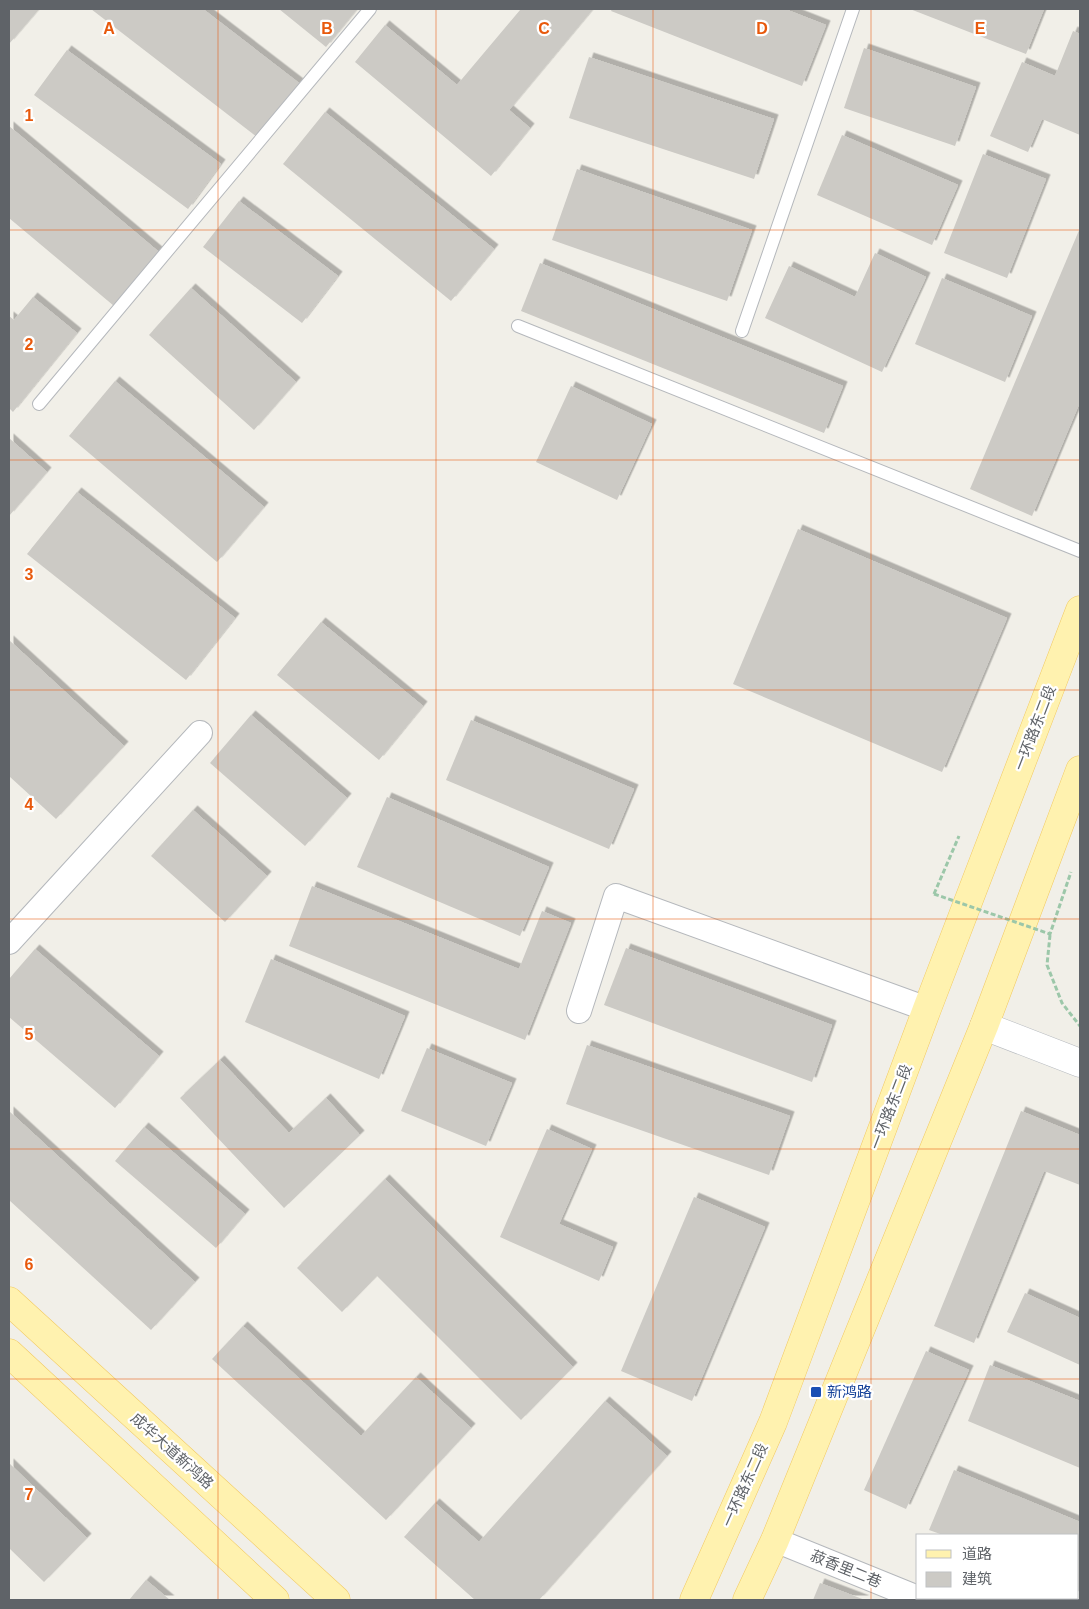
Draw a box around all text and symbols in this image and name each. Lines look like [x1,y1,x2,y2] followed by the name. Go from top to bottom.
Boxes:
[103,20,115,37] text: A
[321,20,333,37] text: B
[538,20,550,37] text: C
[756,20,768,37] text: D
[975,20,986,37] text: E
[25,107,34,124] text: 1
[25,336,34,353] text: 2
[25,566,34,583] text: 3
[1010,683,1059,773] street label: 一环路东二段
[25,796,34,813] text: 4
[25,1026,34,1043] text: 5
[866,1062,915,1152] street label: 一环路东二段
[25,1256,34,1273] text: 6
[827,1383,872,1400] place label: 新鸿路
[809,1385,823,1399] marker: 新鸿路
[128,1409,217,1492] street label: 成华大道新鸿路
[718,1440,771,1529] street label: 一环路东二段
[25,1486,34,1503] text: 7
[916,1534,1079,1599] legend
[962,1545,992,1562] text: 道路
[808,1547,884,1590] street label: 菽香里二巷
[962,1570,992,1587] text: 建筑

